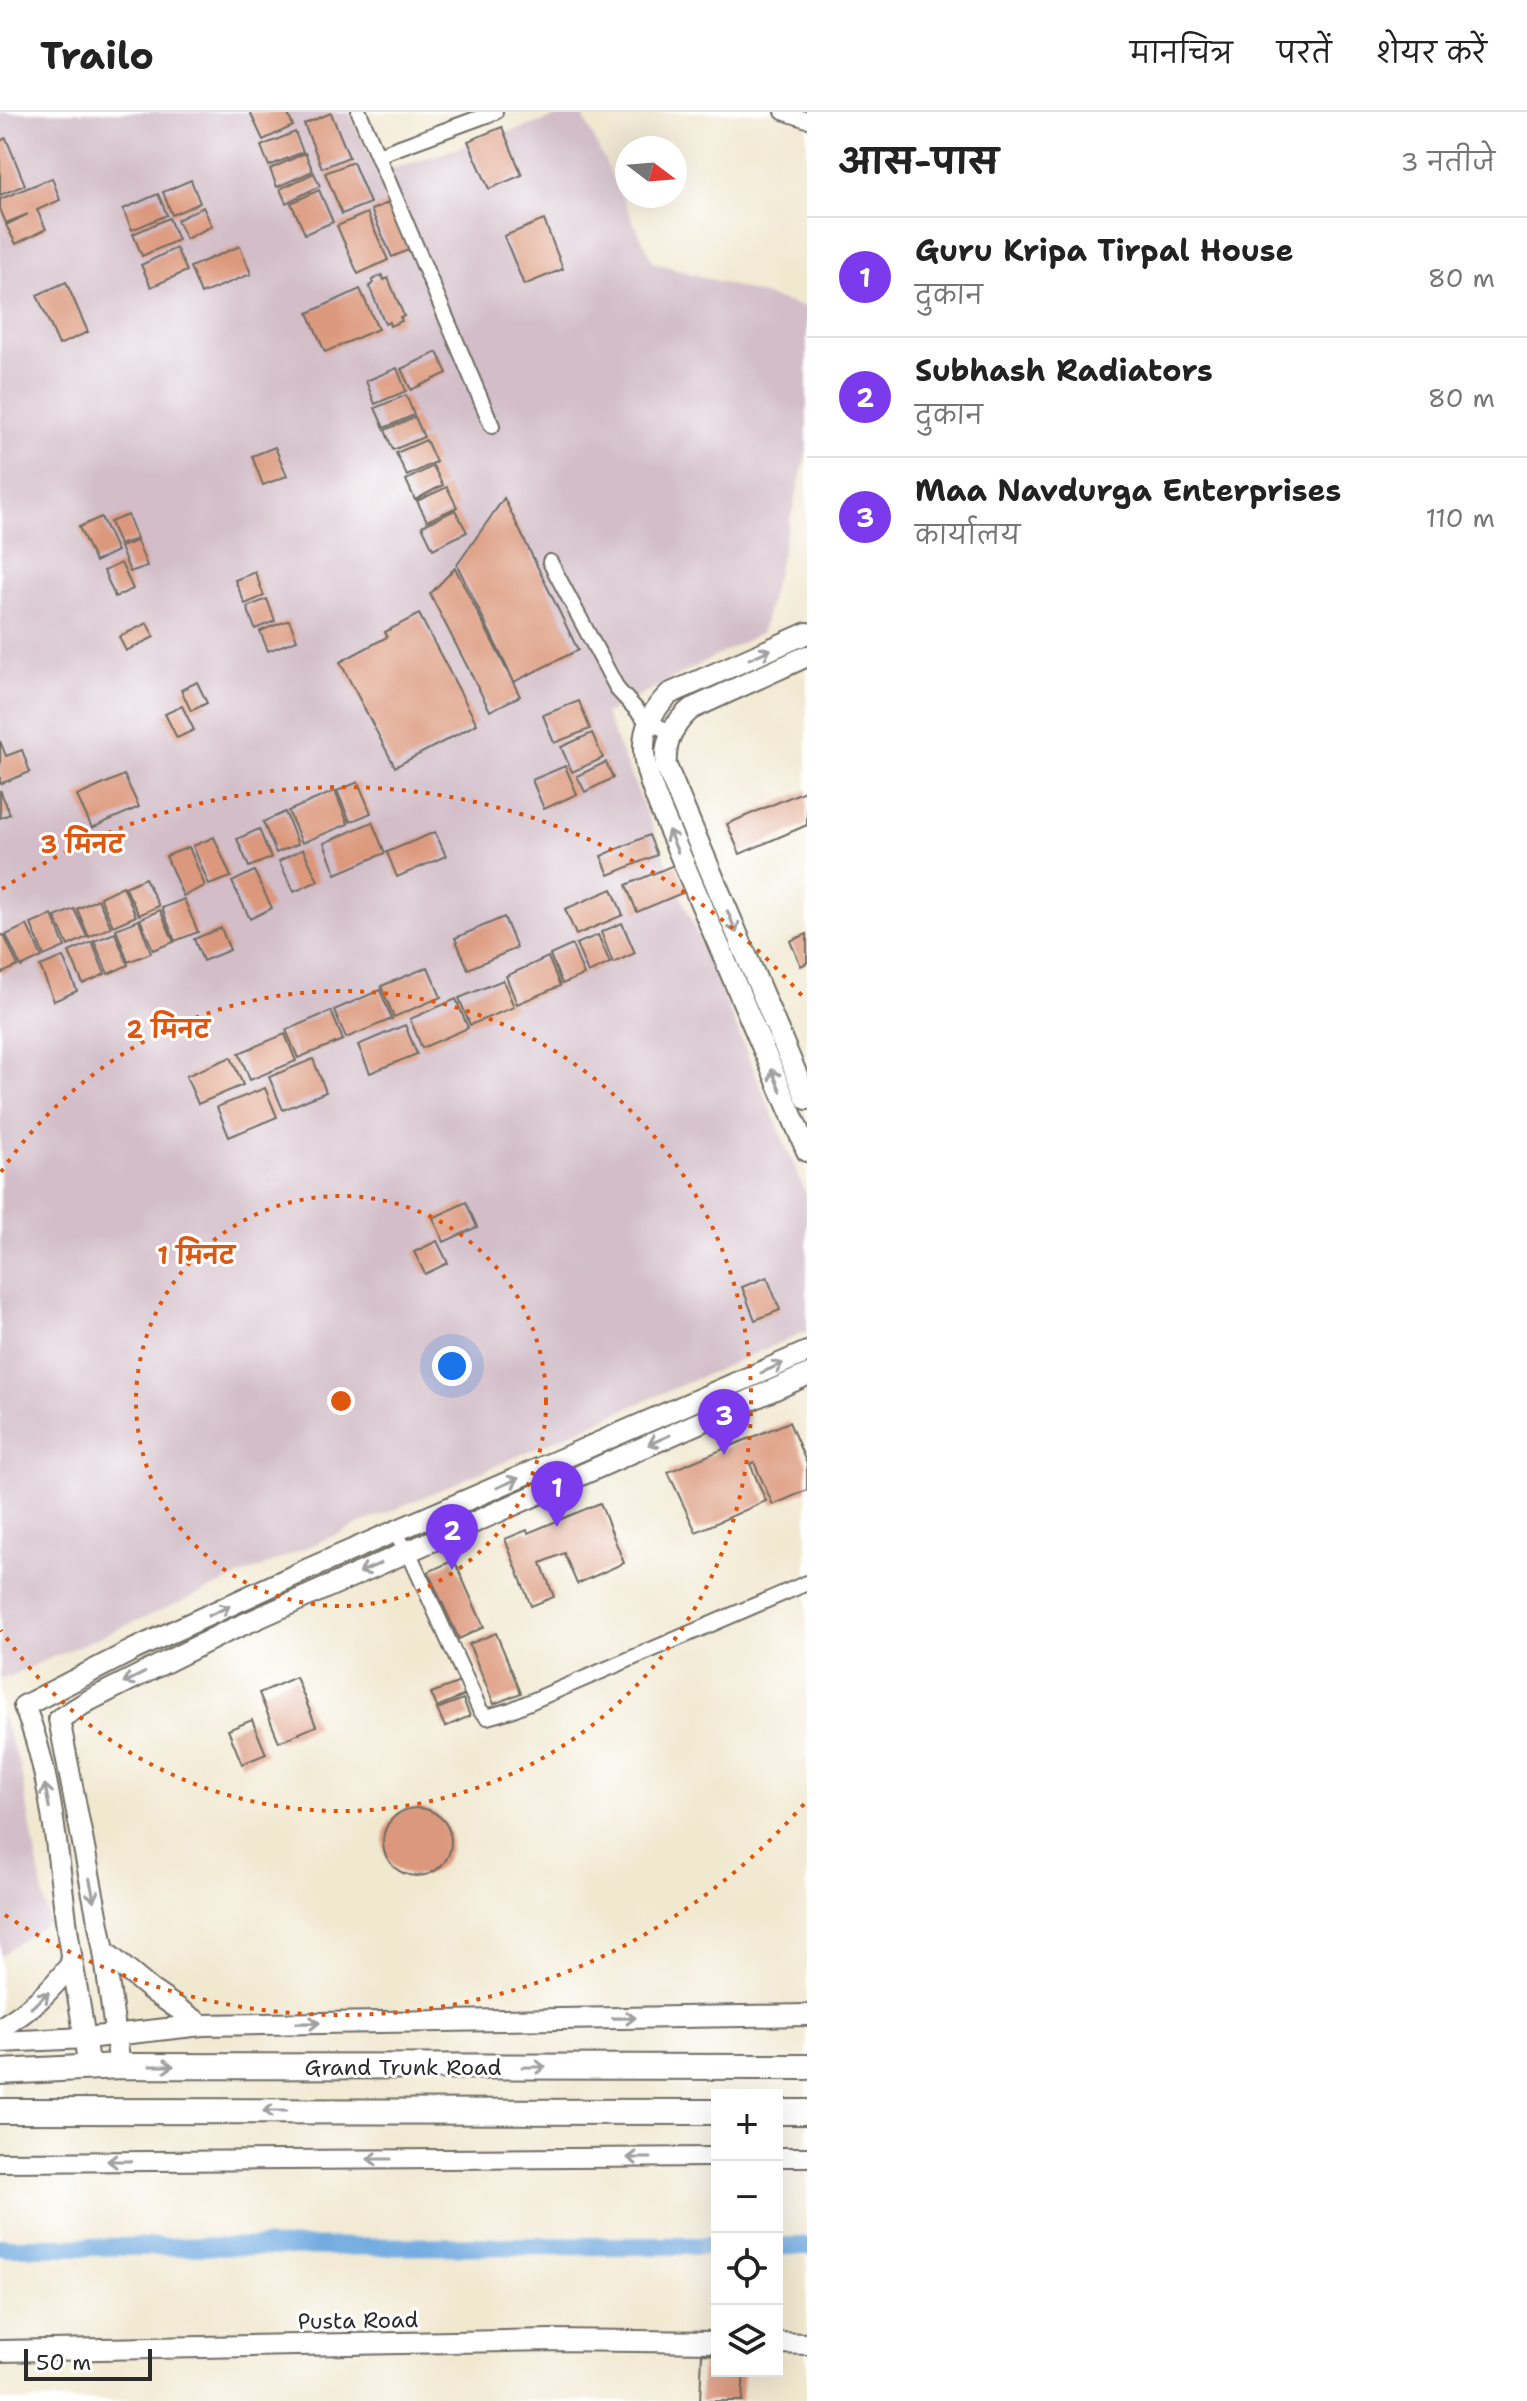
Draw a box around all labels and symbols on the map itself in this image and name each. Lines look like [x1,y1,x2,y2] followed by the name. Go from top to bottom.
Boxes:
[615,136,687,208] north arrow
[748,646,772,661] one-way arrow
[40,825,126,861] text: 3 मिनट
[665,829,680,854] one-way arrow
[725,909,740,934] one-way arrow
[126,1010,212,1046] text: 2 मिनट
[768,1068,783,1093] one-way arrow
[157,1236,237,1272] text: 1 मिनट
[432,1346,472,1386] your location
[759,1359,784,1374] one-way arrow
[327,1387,355,1415] centre of rings
[698,1389,750,1455] pin: 3
[647,1434,672,1449] one-way arrow
[531,1461,583,1527] pin: 1
[495,1475,520,1490] one-way arrow
[426,1504,478,1570] pin: 2
[358,1561,382,1576] one-way arrow
[207,1603,231,1618] one-way arrow
[123,1671,147,1686] one-way arrow
[39,1784,54,1810] one-way arrow
[85,1876,100,1902] one-way arrow
[30,1991,50,2009] one-way arrow
[610,2010,637,2026] one-way arrow
[294,2016,321,2031] one-way arrow
[305,2053,502,2082] street label: Grand Trunk Road
[148,2058,175,2074] one-way arrow
[520,2059,547,2075] one-way arrow
[262,2103,289,2119] one-way arrow
[626,2150,653,2166] one-way arrow
[366,2151,393,2167] one-way arrow
[106,2153,133,2169] one-way arrow
[297,2305,419,2336] street label: Pusta Road
[24,2345,152,2381] scale bar

